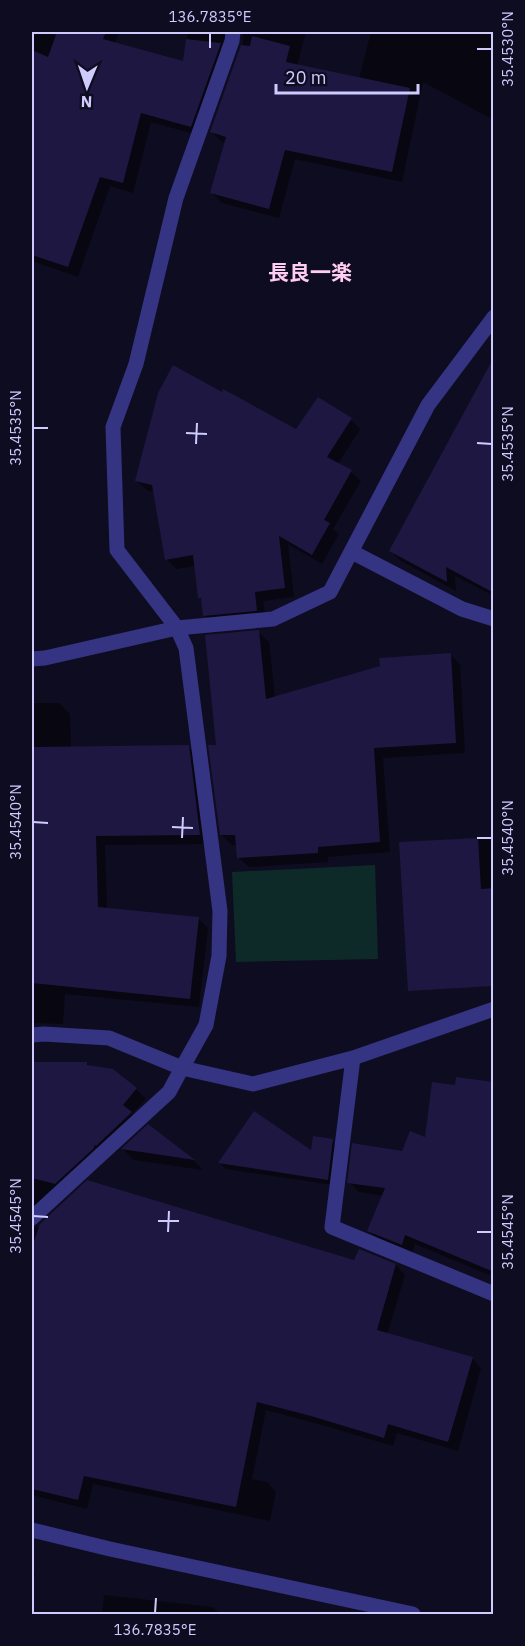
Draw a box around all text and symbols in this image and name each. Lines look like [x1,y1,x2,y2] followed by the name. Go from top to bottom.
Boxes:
[169,7,251,26] text: 136.7835°E
[498,11,517,87] text: 35.4530°N
[57,57,117,117] north arrow
[276,57,418,95] scale bar
[285,66,327,89] text: 20 m
[80,92,93,112] text: N
[268,258,352,286] district label: 長良一楽
[6,390,25,466] text: 35.4535°N
[498,406,517,482] text: 35.4535°N
[6,784,25,860] text: 35.4540°N
[498,800,517,876] text: 35.4540°N
[6,1178,25,1254] text: 35.4545°N
[498,1194,517,1270] text: 35.4545°N
[114,1620,196,1639] text: 136.7835°E

